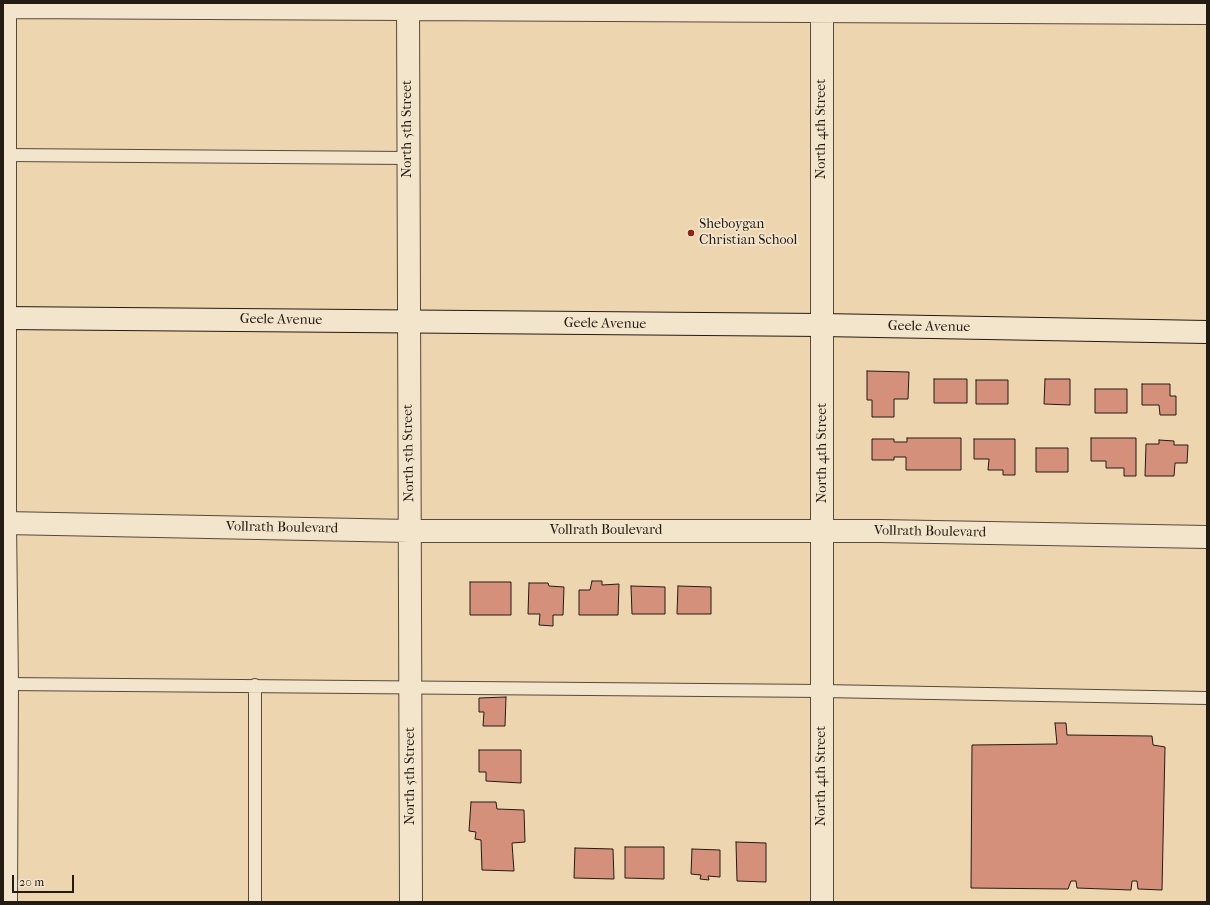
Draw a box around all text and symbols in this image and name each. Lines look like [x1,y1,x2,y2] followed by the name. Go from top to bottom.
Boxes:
[814,79,830,179] street label: North 4th Street
[400,80,416,178] street label: North 5th Street
[699,217,797,250] place label: Sheboygan Christian School
[686,228,696,238] marker: Sheboygan Christian School
[240,311,322,329] street label: Geele Avenue
[564,315,646,333] street label: Geele Avenue
[888,318,970,336] street label: Geele Avenue
[815,403,831,503] street label: North 4th Street
[400,404,418,502] street label: North 5th Street
[226,519,338,537] street label: Vollrath Boulevard
[550,523,662,539] street label: Vollrath Boulevard
[874,523,986,541] street label: Vollrath Boulevard
[814,726,830,826] street label: North 4th Street
[403,727,419,825] street label: North 5th Street
[14,867,76,893] scale bar
[19,875,44,889] text: 20 m

